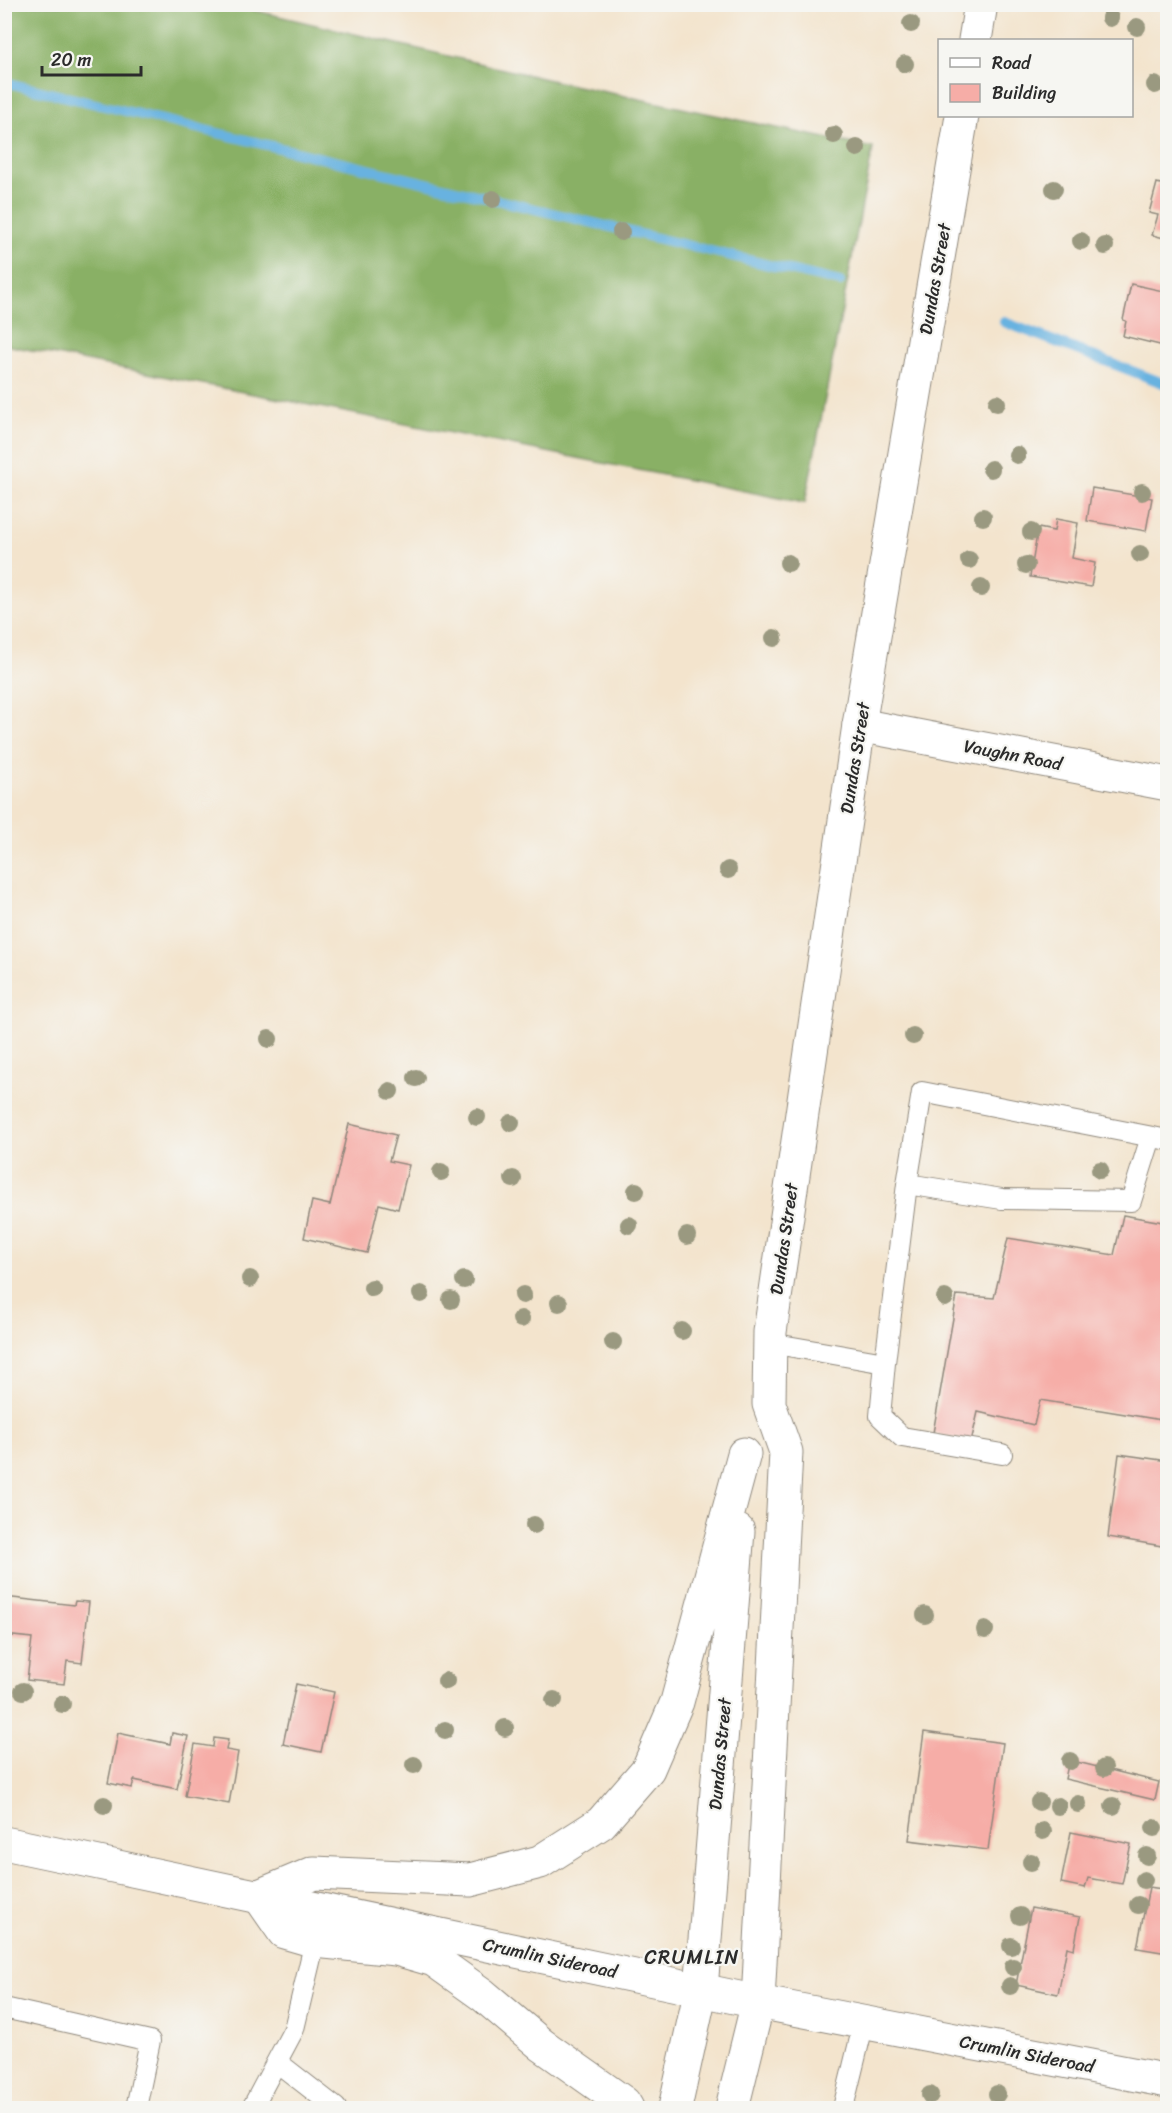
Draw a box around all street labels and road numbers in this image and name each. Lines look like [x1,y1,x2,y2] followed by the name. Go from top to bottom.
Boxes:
[909,220,961,337] street label: Dundas Street
[830,699,880,816] street label: Dundas Street
[961,730,1066,780] street label: Vaughn Road
[760,1180,808,1297] street label: Dundas Street
[699,1696,741,1811] street label: Dundas Street
[480,1928,622,1988] street label: Crumlin Sideroad
[957,2025,1099,2083] street label: Crumlin Sideroad

